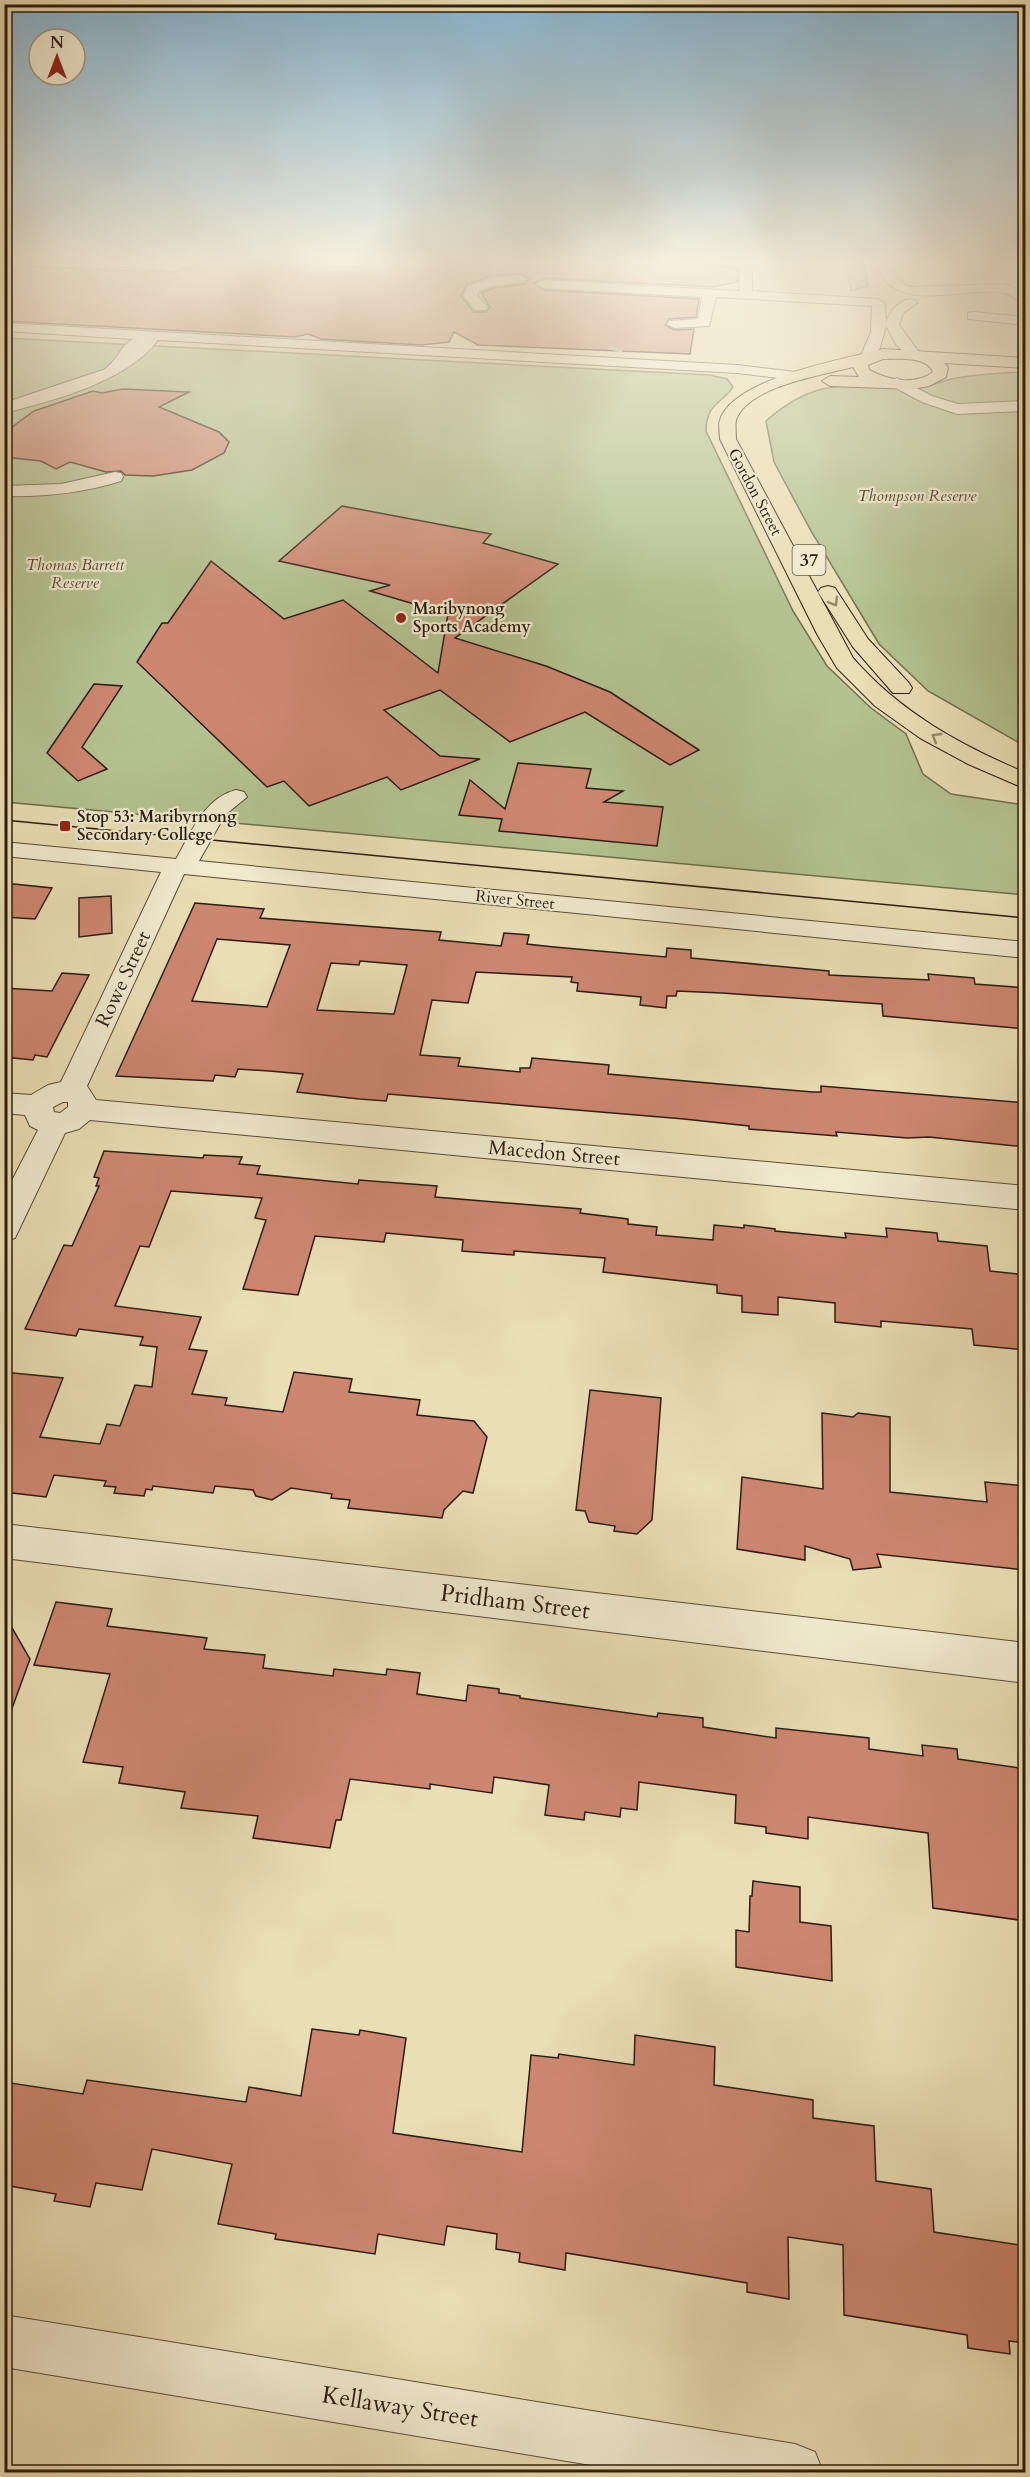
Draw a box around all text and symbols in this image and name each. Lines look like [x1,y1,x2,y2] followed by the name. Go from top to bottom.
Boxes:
[27,27,87,87] north arrow
[50,32,64,54] text: N
[723,444,787,540] street label: Gordon Street
[858,485,977,507] park label: Thompson Reserve
[792,545,826,575] road number: 37
[26,554,125,594] park label: Thomas Barrett Reserve
[826,596,838,606] one-way arrow
[413,598,531,638] place label: Maribynong Sports Academy
[394,611,408,625] marker: Maribynong Sports Academy
[932,732,942,744] one-way arrow
[77,806,237,846] place label: Stop 53: Maribyrnong Secondary College
[58,819,72,833] marker: Stop 53: Maribyrnong Secondary College
[474,885,556,915] street label: River Street
[89,926,157,1032] street label: Rowe Street
[487,1134,622,1172] street label: Macedon Street
[438,1576,592,1628] street label: Pridham Street
[319,2378,481,2436] street label: Kellaway Street

